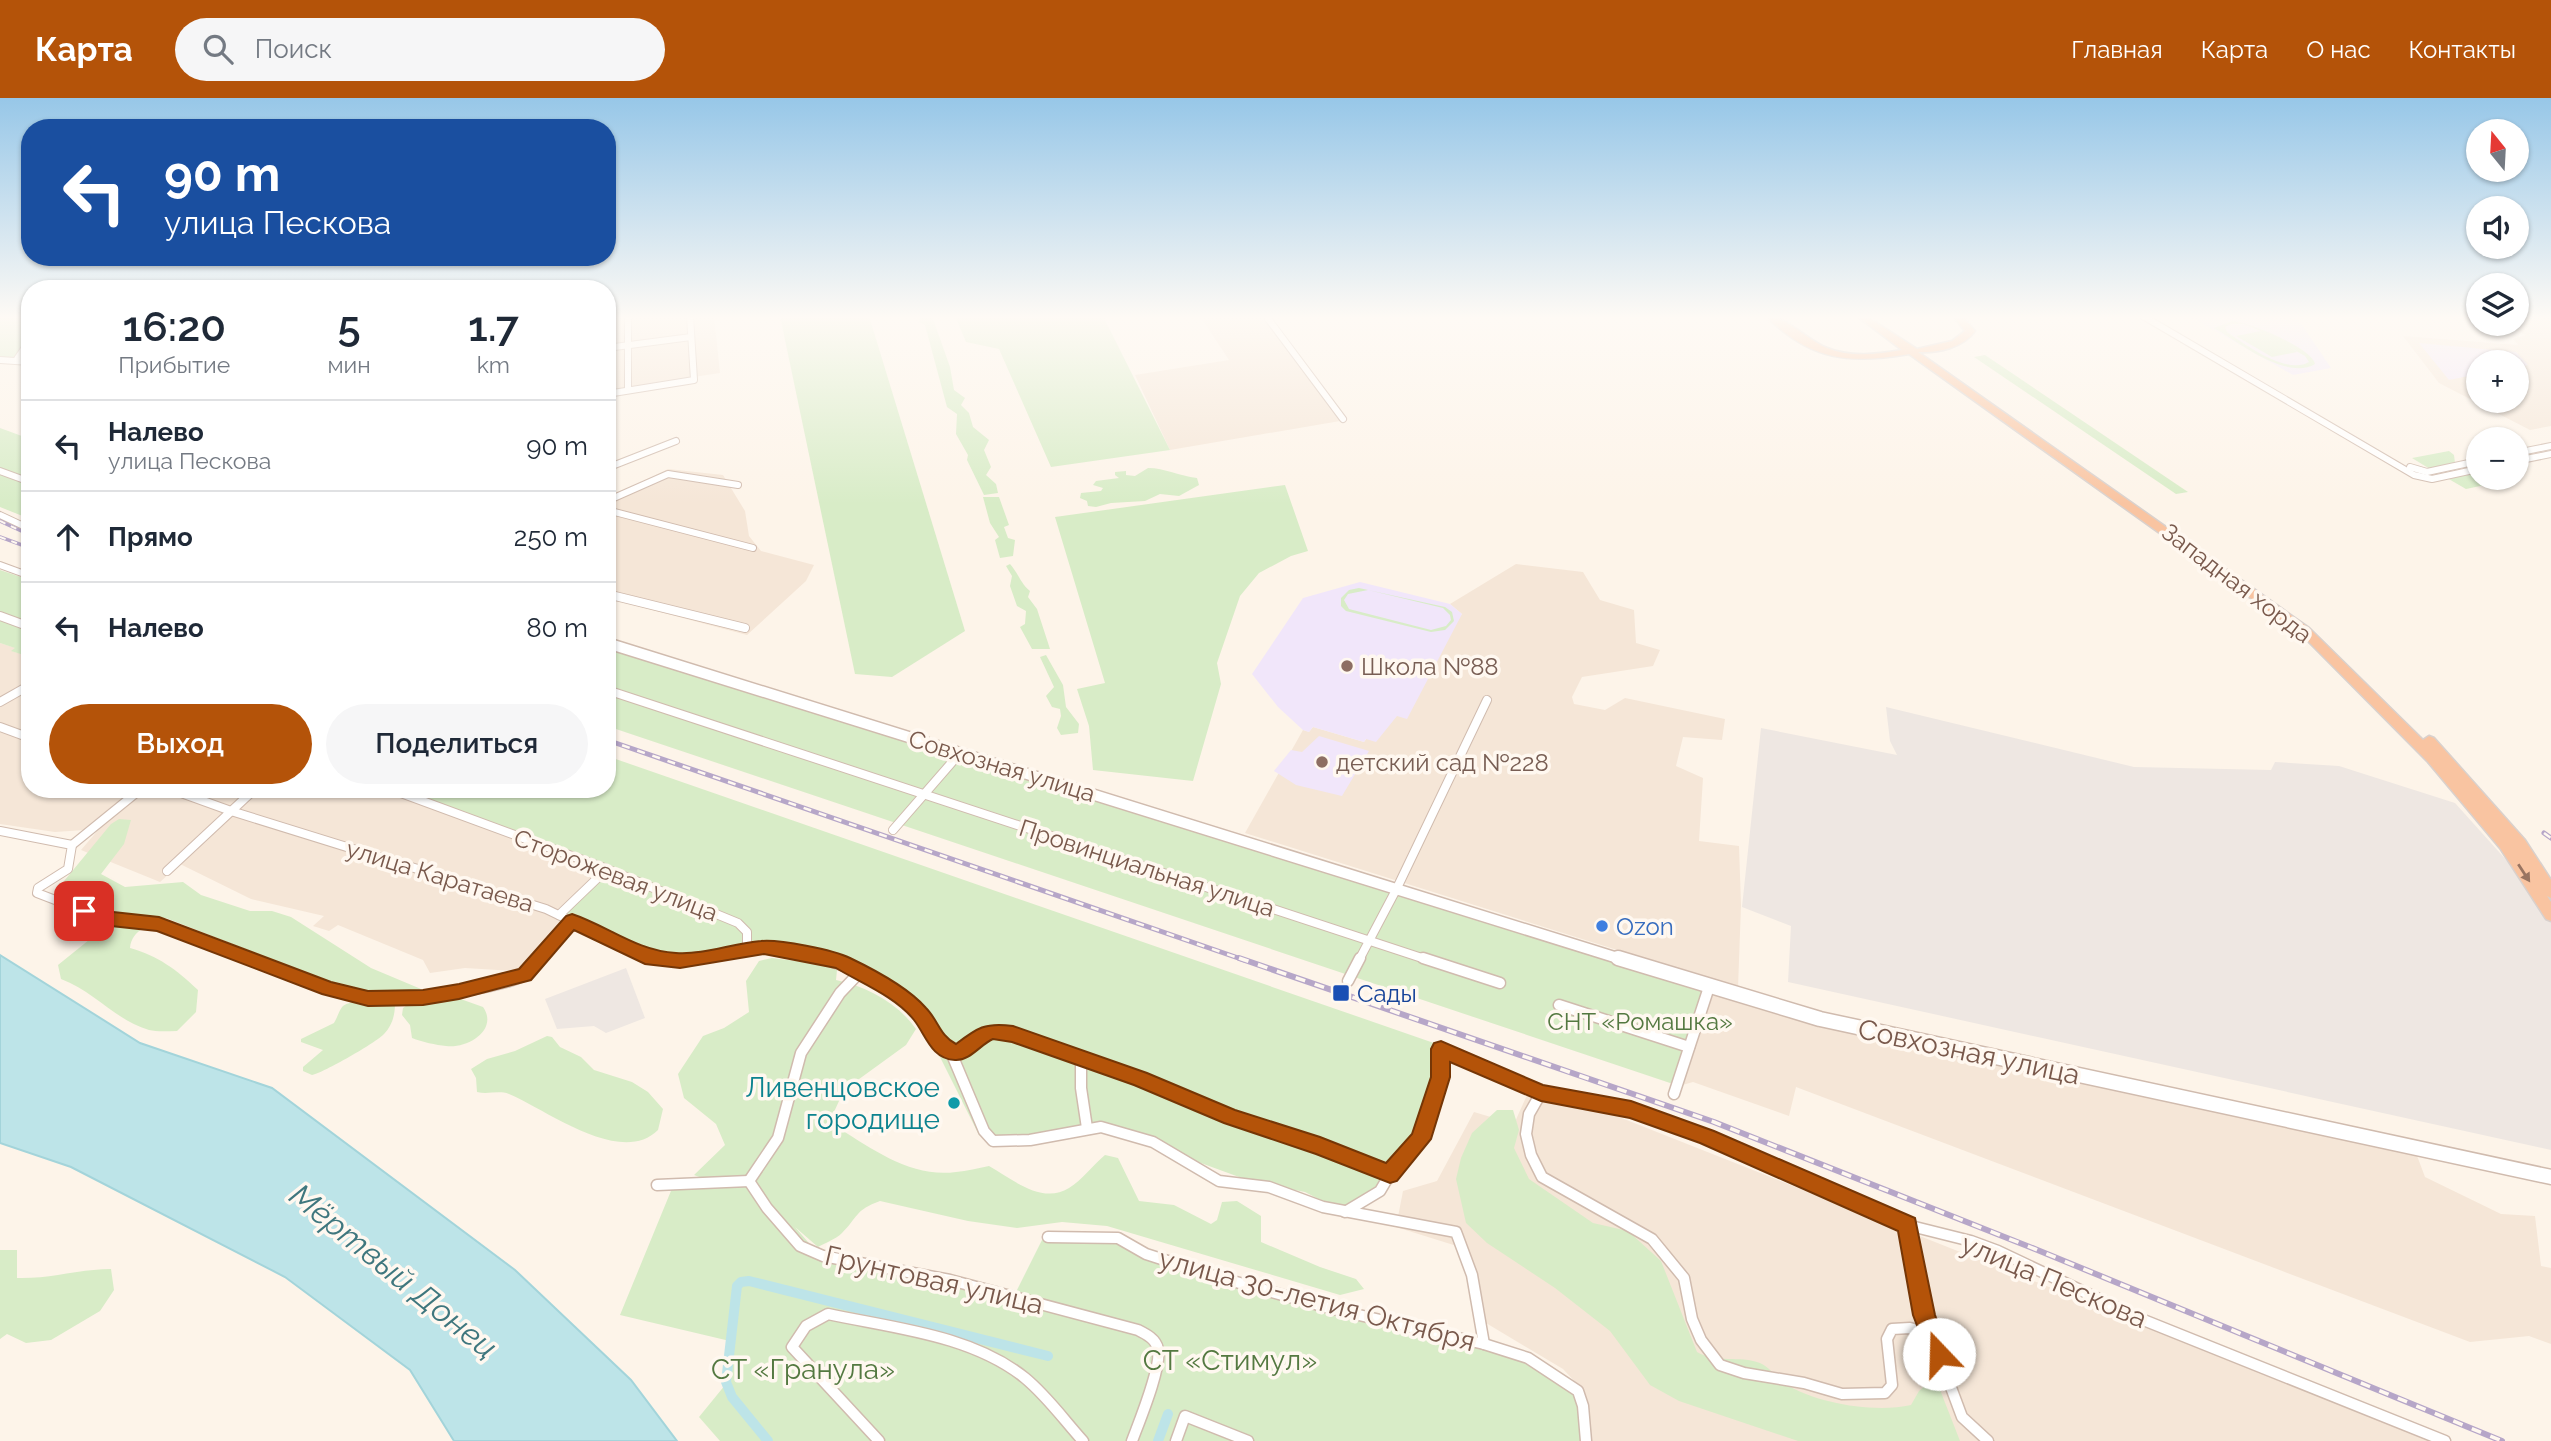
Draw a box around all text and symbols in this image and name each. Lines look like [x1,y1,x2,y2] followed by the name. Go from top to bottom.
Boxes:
[175,18,665,81] search box
[35,30,133,69] text: Карта
[199,30,237,68] icon: search
[255,34,332,64] text: Поиск
[2071,35,2163,64] text: Главная
[2201,35,2268,64] text: Карта
[2306,35,2371,64] text: О нас
[2409,35,2516,64] text: Контакты
[2466,119,2529,182] north arrow
[2466,119,2529,490] map controls
[164,145,280,202] text: 90 m
[49,147,140,238] icon: left
[2466,196,2529,259] button: sound
[164,204,391,241] text: улица Пескова
[2466,273,2529,336] button: layers
[122,302,226,351] text: 16:20
[337,302,361,351] text: 5
[468,302,519,351] text: 1.7
[2466,350,2529,413] button: +
[118,351,230,378] text: Прибытие
[327,351,371,378] text: мин
[477,351,510,378] text: km
[108,417,204,447] text: Налево
[49,427,87,465] icon: left
[2466,427,2529,490] button: −
[526,431,588,461] text: 90 m
[108,447,271,474] text: улица Пескова
[2156,517,2318,649] street label: Западная хорда
[49,518,87,556] icon: ahead
[108,522,193,552] text: Прямо
[514,522,588,552] text: 250 m
[49,609,87,647] icon: left
[108,613,204,643] text: Налево
[526,613,588,643] text: 80 m
[1361,652,1499,681] place label: Школа №88
[1339,658,1355,674] marker: Школа №88
[49,704,312,784] button: Выход
[326,704,588,784] button: Поделиться
[905,724,1099,808] street label: Совхозная улица
[1336,748,1549,777] place label: детский сад №228
[1314,754,1330,770] marker: детский сад №228
[1016,813,1278,923] street label: Провинциальная улица
[510,823,722,927] street label: Сторожевая улица
[343,834,537,918] street label: улица Каратаева
[2518,864,2531,883] one-way arrow
[54,881,114,941] pin
[65,892,103,930] icon: arrive
[1616,912,1674,941] place label: Ozon
[1594,918,1610,934] marker: Ozon
[1357,979,1417,1008] place label: Сады
[1331,983,1351,1003] marker: Сады
[1547,1007,1733,1036] park label: СНТ «Ромашка»
[1855,1012,2083,1092] street label: Совхозная улица
[745,1071,940,1136] place label: Ливенцовское городище
[946,1095,962,1111] marker: Ливенцовское городище
[283,1176,505,1366] water label: Мёртвый Донец
[1956,1227,2152,1335] street label: улица Пескова
[822,1239,1046,1321] street label: Грунтовая улица
[1155,1242,1479,1358] street label: улица 30-летия Октября
[1902,1317,1976,1391] position arrow
[1143,1344,1317,1377] park label: СТ «Стимул»
[711,1353,895,1386] park label: СТ «Гранула»

